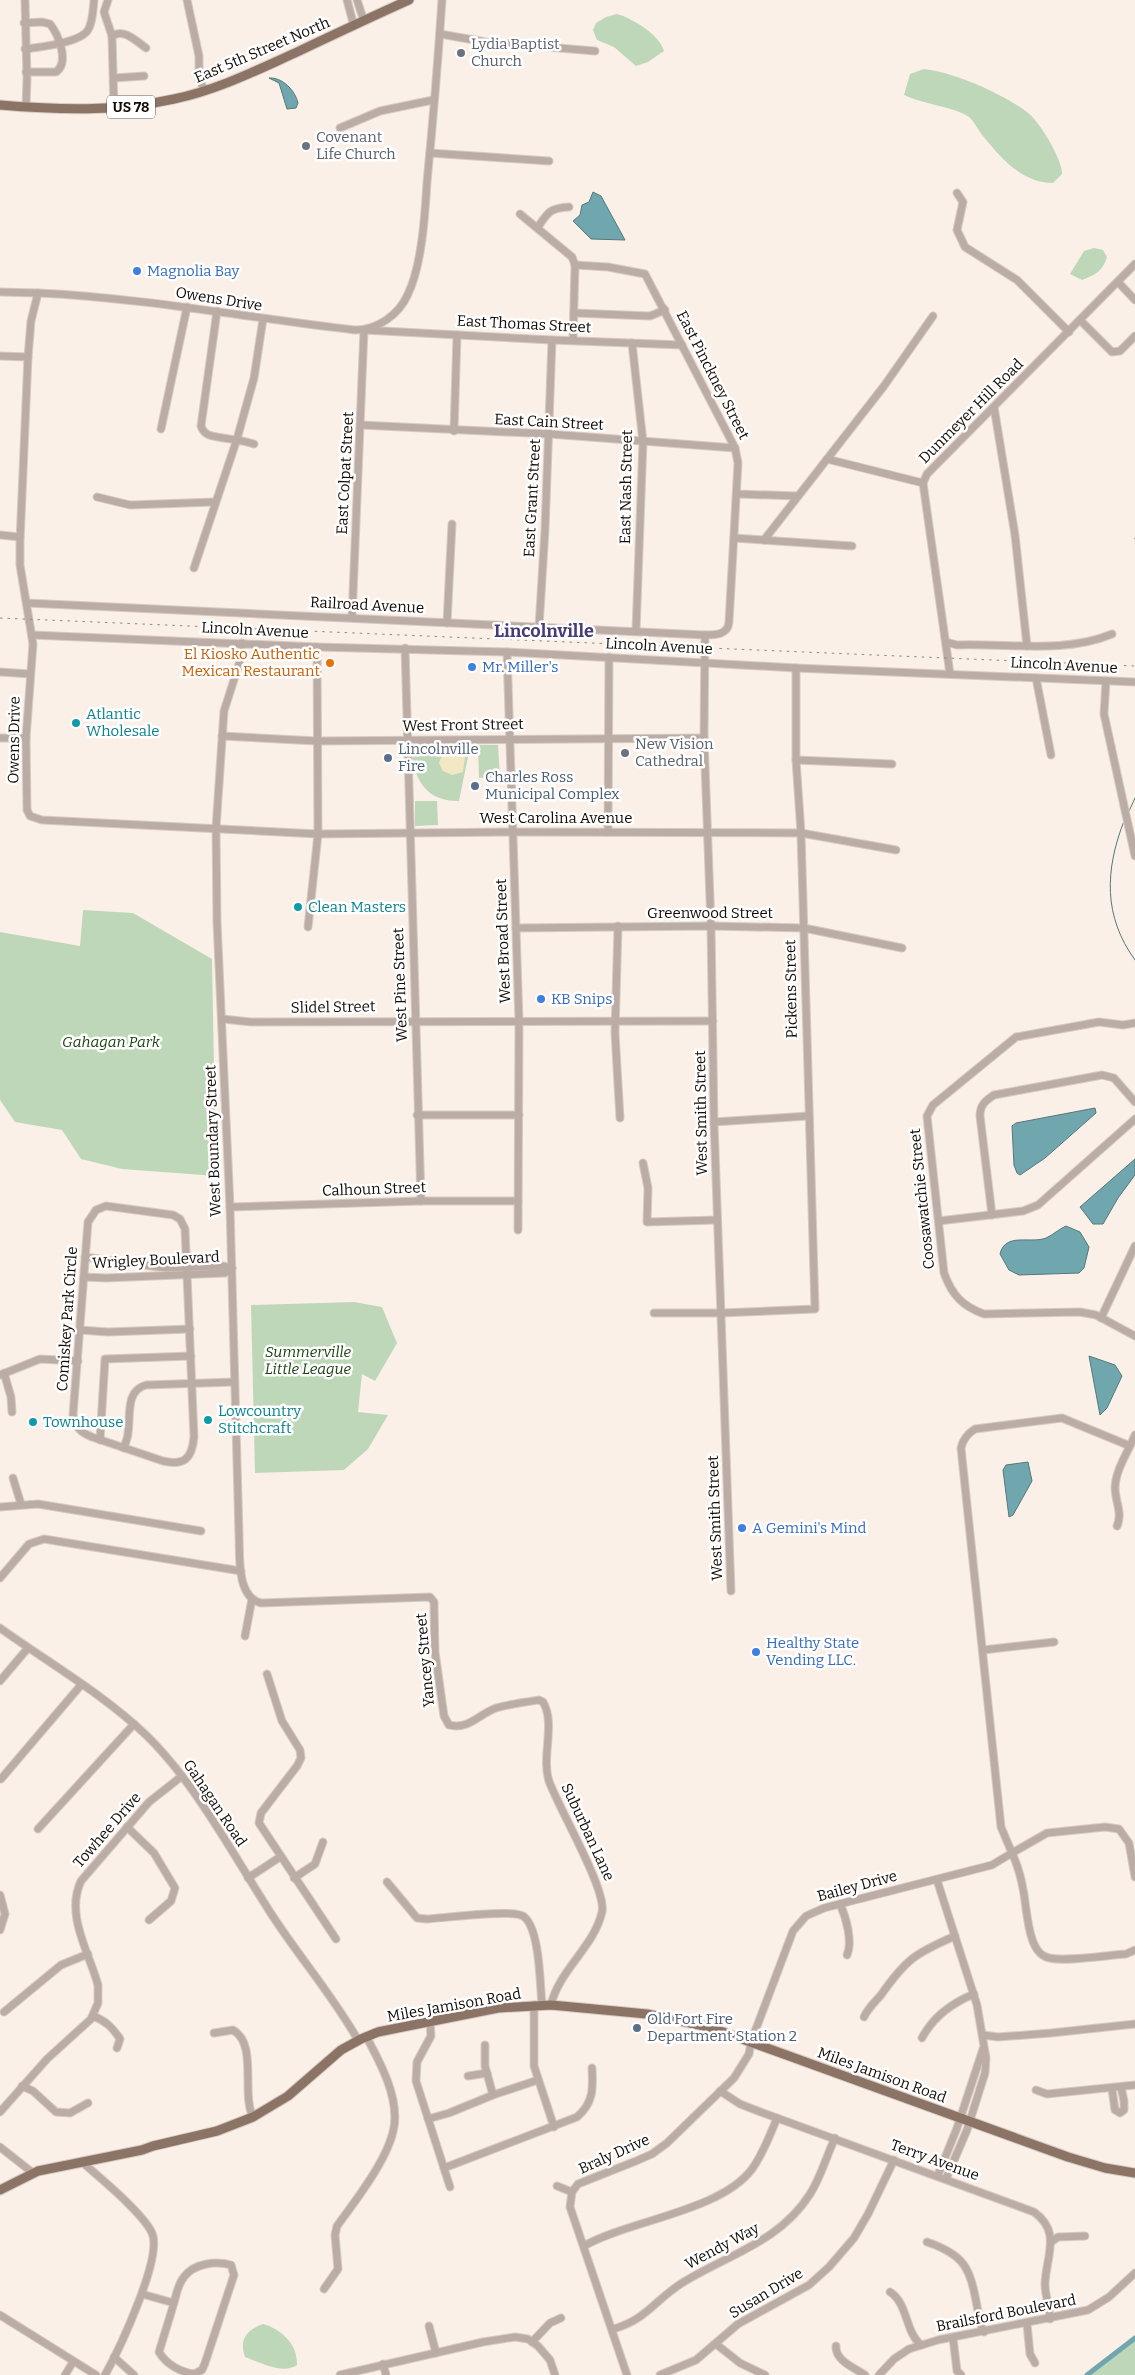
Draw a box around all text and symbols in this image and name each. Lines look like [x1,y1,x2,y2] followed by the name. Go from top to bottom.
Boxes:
[192,13,333,87] street label: East 5th Street North
[471,35,560,70] place label: Lydia Baptist Church
[455,47,467,59] marker: Lydia Baptist Church
[107,95,155,118] road number: US 78
[316,128,396,163] place label: Covenant Life Church
[300,140,312,152] marker: Covenant Life Church
[147,262,240,280] place label: Magnolia Bay
[131,265,143,277] marker: Magnolia Bay
[174,283,264,315] street label: Owens Drive
[673,308,753,443] street label: East Pinckney Street
[456,311,592,337] street label: East Thomas Street
[915,355,1027,467] street label: Dunmeyer Hill Road
[494,410,605,434] street label: East Cain Street
[333,411,357,535] street label: East Colpat Street
[616,429,636,544] street label: East Nash Street
[520,438,544,558] street label: East Grant Street
[309,593,425,617] street label: Railroad Avenue
[201,618,309,642] street label: Lincoln Avenue
[494,620,594,642] district label: Lincolnville
[605,634,713,658] street label: Lincoln Avenue
[182,645,321,680] place label: El Kiosko Authentic Mexican Restaurant
[1010,653,1118,677] street label: Lincoln Avenue
[324,657,336,669] marker: El Kiosko Authentic Mexican Restaurant
[482,658,558,676] place label: Mr. Miller's
[466,661,478,673] marker: Mr. Miller's
[4,696,24,784] street label: Owens Drive
[86,705,160,740] place label: Atlantic Wholesale
[402,715,524,735] street label: West Front Street
[70,717,82,729] marker: Atlantic Wholesale
[635,735,714,770] place label: New Vision Cathedral
[398,740,479,775] place label: Lincolnville Fire
[619,747,631,759] marker: New Vision Cathedral
[382,752,394,764] marker: Lincolnville Fire
[485,768,620,803] place label: Charles Ross Municipal Complex
[469,780,481,792] marker: Charles Ross Municipal Complex
[480,809,632,827] street label: West Carolina Avenue
[492,878,514,1004] street label: West Broad Street
[308,898,406,916] place label: Clean Masters
[292,901,304,913] marker: Clean Masters
[647,904,774,922] street label: Greenwood Street
[389,927,411,1042] street label: West Pine Street
[781,939,801,1039] street label: Pickens Street
[551,990,612,1008] place label: KB Snips
[535,993,547,1005] marker: KB Snips
[291,997,376,1017] street label: Slidel Street
[62,1033,161,1051] park label: Gahagan Park
[691,1050,711,1176] street label: West Smith Street
[201,1064,225,1217] street label: West Boundary Street
[906,1127,938,1270] street label: Coosawatchie Street
[322,1178,427,1200] street label: Calhoun Street
[53,1246,81,1392] street label: Comiskey Park Circle
[92,1248,220,1272] street label: Wrigley Boulevard
[265,1343,352,1378] park label: Summerville Little League
[218,1402,301,1437] place label: Lowcountry Stitchcraft
[43,1413,123,1431] place label: Townhouse
[202,1414,214,1426] marker: Lowcountry Stitchcraft
[27,1416,39,1428] marker: Townhouse
[704,1454,726,1581] street label: West Smith Street
[752,1519,867,1537] place label: A Gemini's Mind
[736,1522,748,1534] marker: A Gemini's Mind
[412,1612,438,1708] street label: Yancey Street
[766,1634,859,1669] place label: Healthy State Vending LLC.
[750,1646,762,1658] marker: Healthy State Vending LLC.
[179,1756,251,1850] street label: Gahagan Road
[557,1780,619,1884] street label: Suburban Lane
[69,1789,145,1871] street label: Towhee Drive
[815,1867,899,1905] street label: Bailey Drive
[386,1984,522,2026] street label: Miles Jamison Road
[647,2010,797,2045] place label: Old Fort Fire Department Station 2
[631,2022,643,2034] marker: Old Fort Fire Department Station 2
[815,2043,949,2107] street label: Miles Jamison Road
[576,2130,652,2178] street label: Braly Drive
[888,2136,982,2184] street label: Terry Avenue
[682,2219,762,2273] street label: Wendy Way
[726,2264,806,2322] street label: Susan Drive
[934,2291,1078,2335] street label: Brailsford Boulevard

